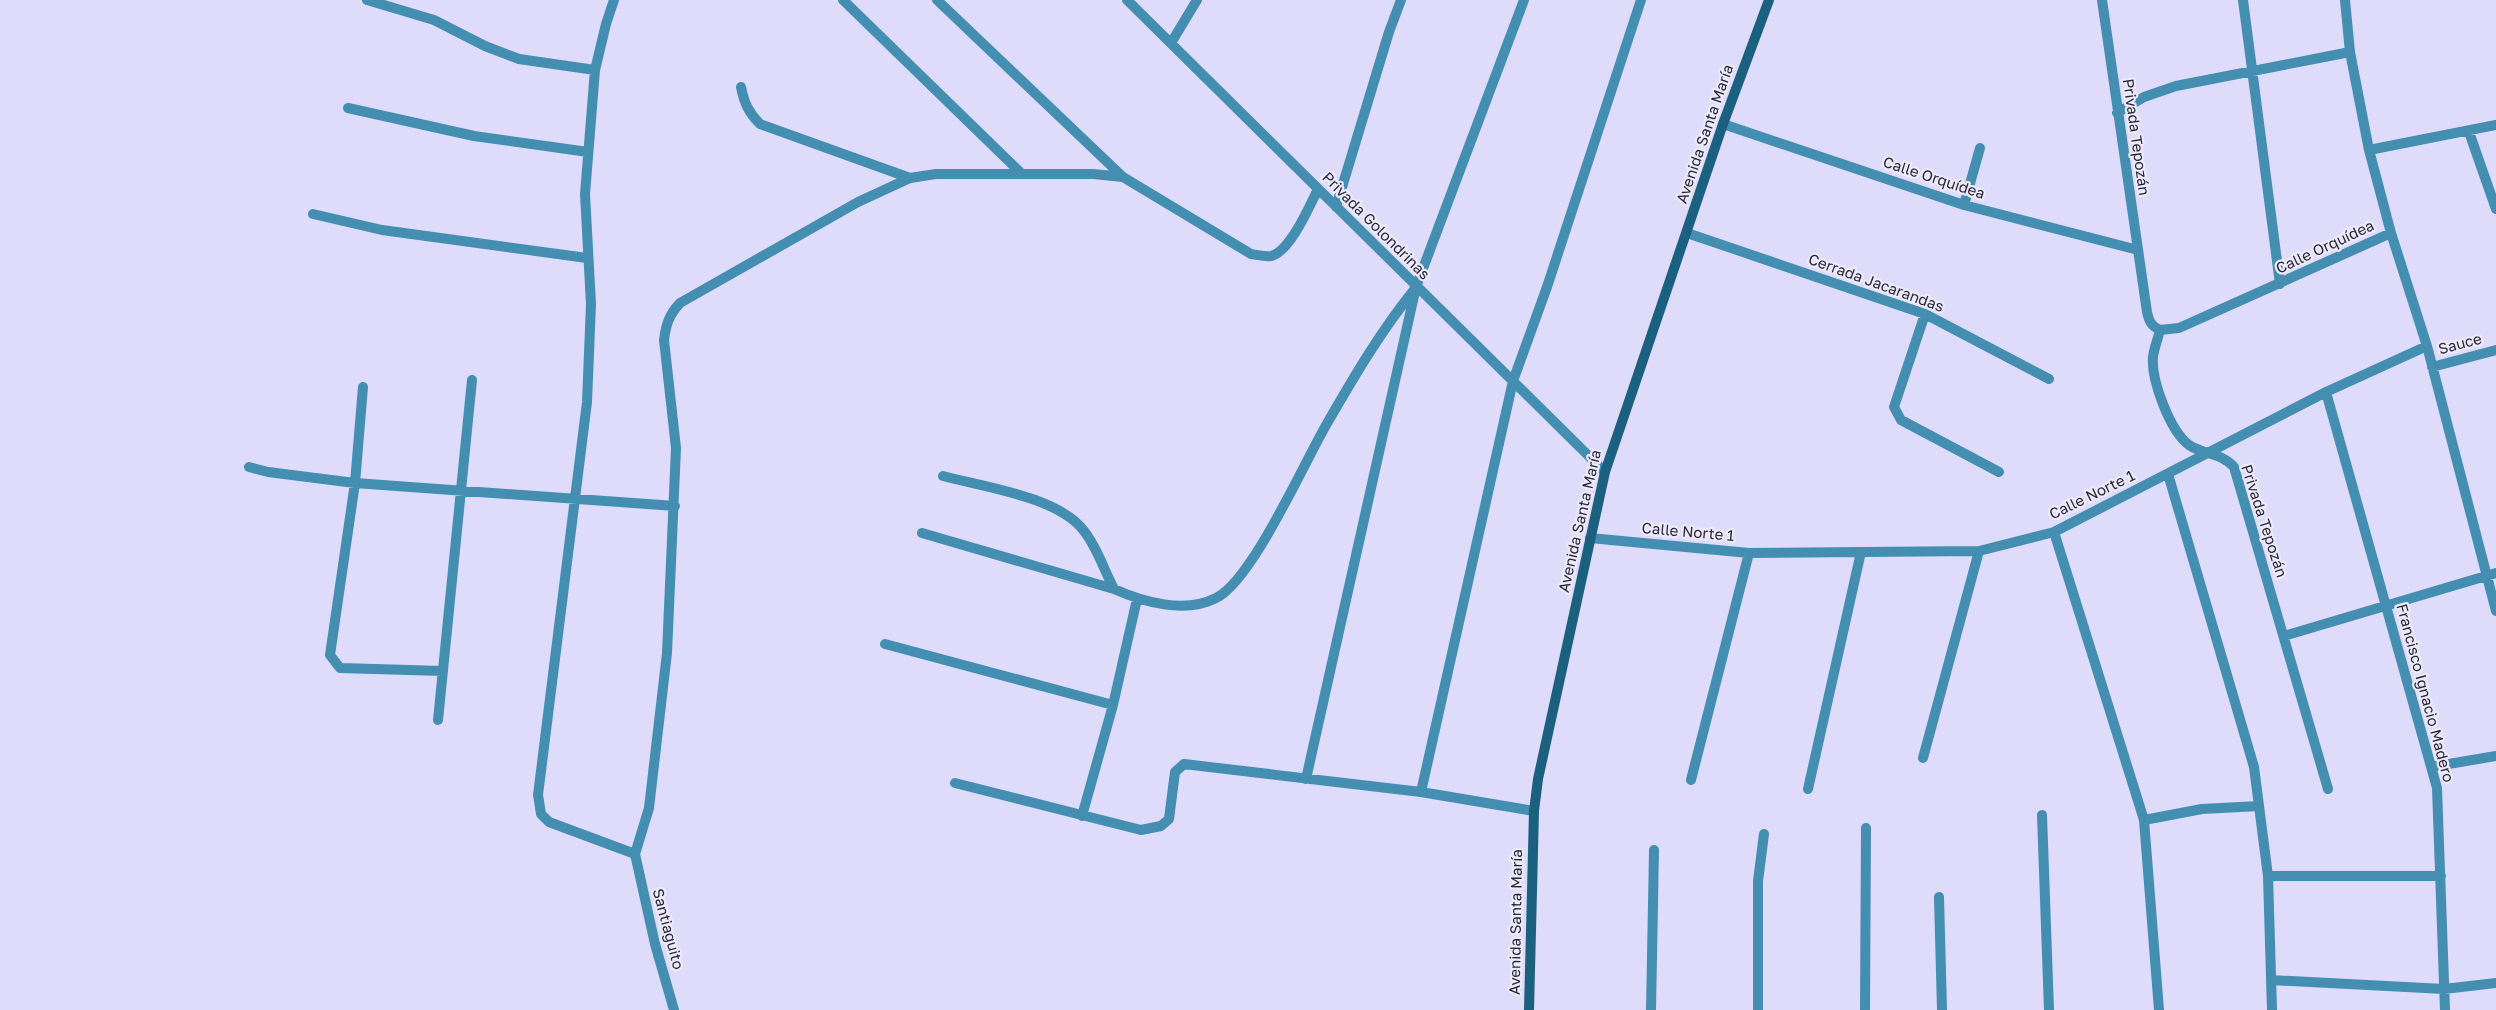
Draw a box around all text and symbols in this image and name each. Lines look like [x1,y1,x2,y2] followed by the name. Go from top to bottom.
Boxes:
[1672,62,1736,206] street label: Avenida Santa María
[2120,77,2154,196] street label: Privada Tepozán
[1881,152,1988,202] street label: Calle Orquídea
[1319,168,1434,283] street label: Privada Golondrinas
[2273,216,2376,277] street label: Calle Orquídea
[1806,249,1947,315] street label: Cerrada Jacarandas
[2436,329,2484,357] street label: Sauce
[1554,448,1604,594] street label: Avenida Santa María
[2238,462,2292,579] street label: Privada Tepozán
[2046,466,2137,523] street label: Calle Norte 1
[1641,518,1735,544] street label: Calle Norte 1
[2393,602,2458,784] street label: Francisco Ignacio Madero
[1505,849,1525,995] street label: Avenida Santa María
[650,886,688,971] street label: Santiaguito

